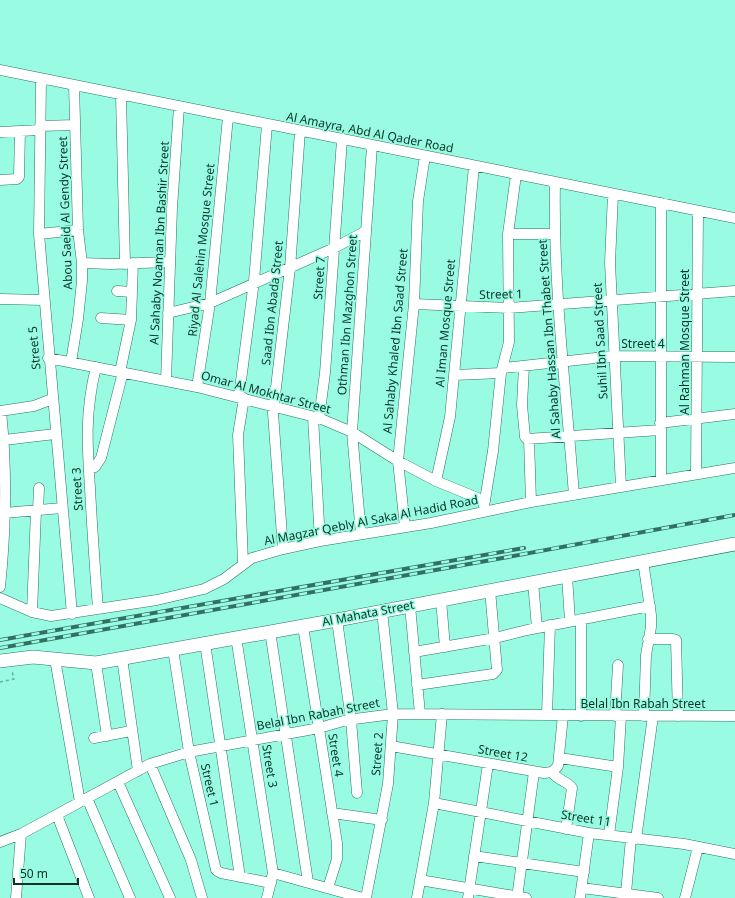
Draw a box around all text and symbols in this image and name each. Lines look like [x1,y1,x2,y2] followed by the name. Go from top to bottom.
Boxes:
[285,107,455,157] street label: Al Amayra, Abd Al Qader Road
[54,135,76,290] street label: Abou Saeid Al Gendy Street
[145,140,173,345] street label: Al Sahaby Noaman Ibn Bashir Street
[183,162,219,337] street label: Riyad Al Salehin Mosque Street
[333,233,361,396] street label: Othman Ibn Mazghon Street
[533,238,564,439] street label: Al Sahaby Hassan Ibn Thabet Street
[257,239,287,366] street label: Saad Ibn Abada Street
[378,247,412,434] street label: Al Sahaby Khaled Ibn Saad Street
[309,256,329,300] street label: Street 7
[431,258,459,388] street label: Al Iman Mosque Street
[676,268,693,415] street label: Al Rahman Mosque Street
[588,282,612,400] street label: Suhil Ibn Saad Street
[479,285,523,303] street label: Street 1
[24,325,44,370] street label: Street 5
[621,335,665,352] street label: Street 4
[199,366,334,418] street label: Omar Al Mokhtar Street
[67,467,87,511] street label: Street 3
[262,491,480,549] street label: Al Magzar Qebly Al Saka Al Hadid Road
[321,596,416,630] street label: Al Mahata Street
[255,694,382,734] street label: Belal Ibn Rabah Street
[581,695,706,712] street label: Belal Ibn Rabah Street
[324,732,348,778] street label: Street 4
[367,732,387,776] street label: Street 2
[477,740,529,766] street label: Street 12
[258,743,282,789] street label: Street 3
[197,762,223,808] street label: Street 1
[560,806,612,830] street label: Street 11
[14,860,78,886] scale bar
[20,865,48,882] text: 50 m

